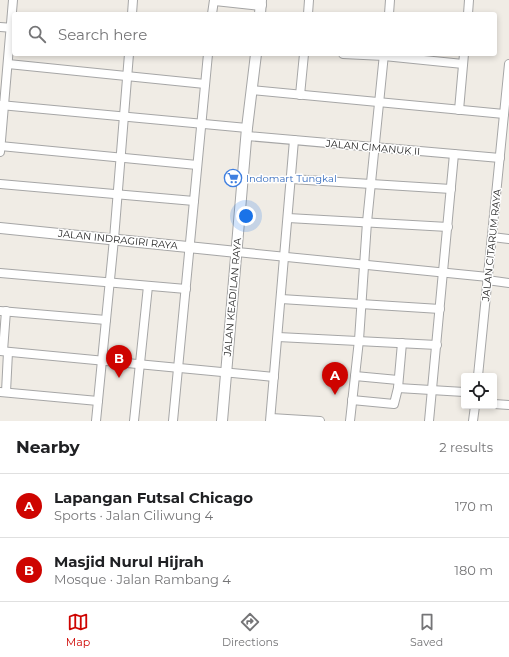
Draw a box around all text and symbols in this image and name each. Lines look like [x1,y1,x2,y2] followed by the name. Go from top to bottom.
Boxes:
[12,12,497,56] search box
[26,23,48,45] icon: search
[58,25,147,44] text: Search here
[324,137,421,158] street label: JALAN CIMANUK II
[223,168,243,188] supermarket icon: Indomart Tungkal
[246,172,337,185] place label: Indomart Tungkal
[479,187,504,303] street label: JALAN CITARUM RAYA
[236,206,256,226] your location
[57,227,179,252] street label: JALAN INDRAGIRI RAYA
[221,236,244,358] street label: JALAN KEADILAN RAYA
[106,345,132,378] pin: B
[322,362,348,395] pin: A
[461,373,497,409] map controls
[461,373,497,409] button: locate
[16,437,80,457] text: Nearby
[439,439,493,455] text: 2 results
[54,488,253,507] text: Lapangan Futsal Chicago
[24,498,34,514] text: A
[455,498,493,514] text: 170 m
[54,507,213,523] text: Sports · Jalan Ciliwung 4
[54,552,204,571] text: Masjid Nurul Hijrah
[24,562,34,578] text: B
[454,562,493,578] text: 180 m
[54,571,231,587] text: Mosque · Jalan Rambang 4
[66,611,90,649] tab: Map
[222,611,278,649] tab: Directions
[410,611,443,649] tab: Saved

